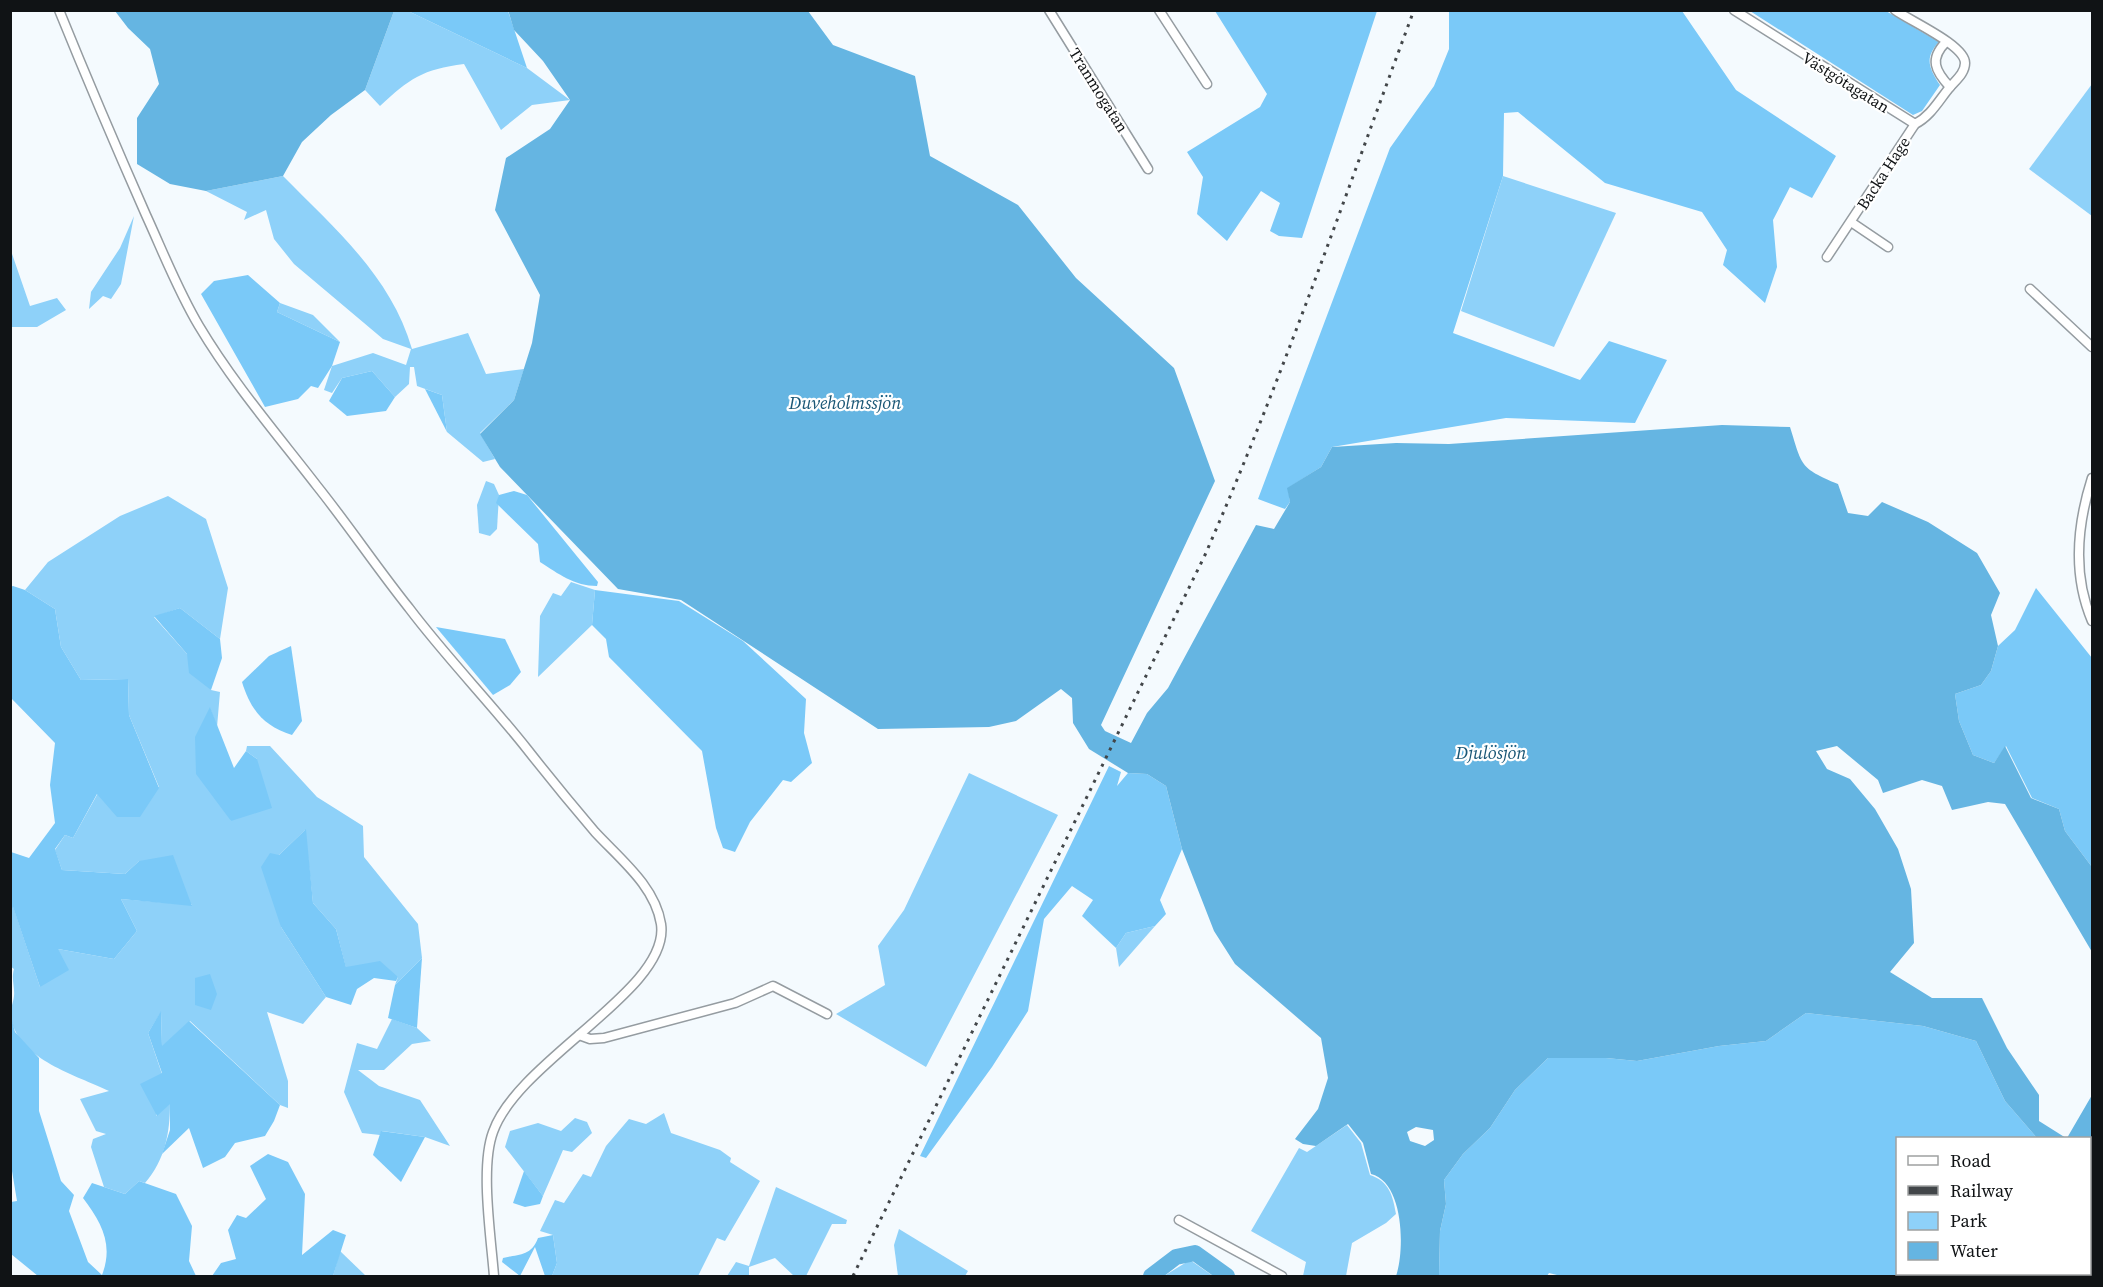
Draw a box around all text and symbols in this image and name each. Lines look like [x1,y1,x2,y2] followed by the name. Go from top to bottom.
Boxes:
[1064,44,1134,137] street label: Tranmogatan
[1798,46,1894,118] street label: Västgötagatan
[1851,132,1915,214] street label: Backa Hage
[788,390,901,415] water label: Duveholmssjön
[1455,740,1526,765] water label: Djulösjön
[1896,1137,2091,1275] legend
[1950,1148,1991,1173] text: Road
[1950,1178,2014,1203] text: Railway
[1950,1208,1987,1233] text: Park
[1950,1238,1998,1263] text: Water

